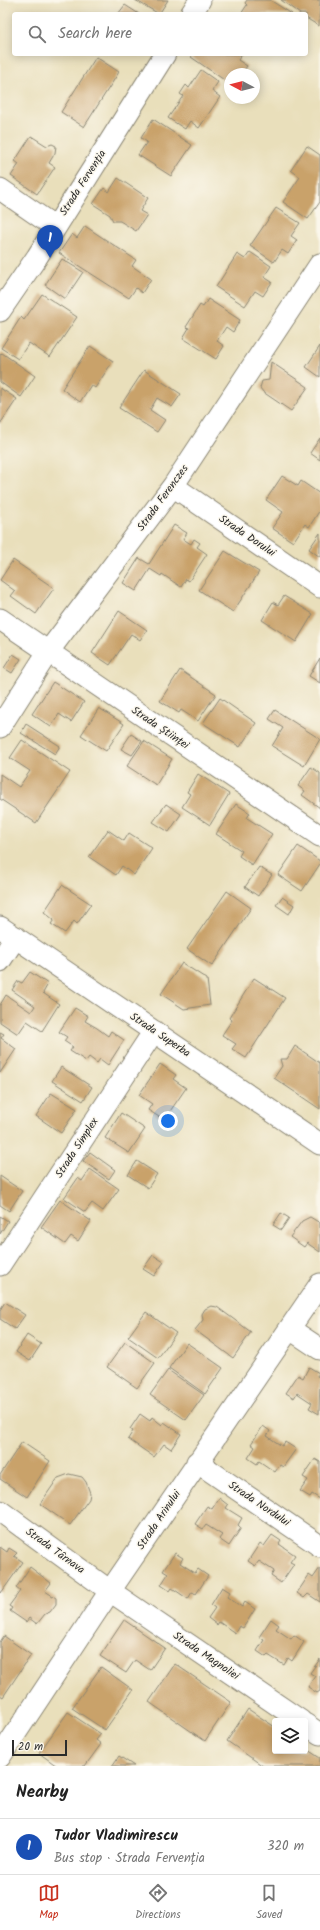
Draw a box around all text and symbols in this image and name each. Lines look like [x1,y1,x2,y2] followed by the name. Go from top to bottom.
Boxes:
[12,12,308,56] search box
[58,22,132,46] text: Search here
[26,23,48,45] icon: search
[224,68,260,104] north arrow
[55,146,111,220] street label: Strada Fervenția
[37,225,63,258] pin: 1
[133,461,194,535] street label: Strada Ferenczes
[215,510,280,562] street label: Strada Dorului
[127,702,193,754] street label: Strada Științei
[126,1008,194,1062] street label: Strada Superba
[158,1111,178,1131] your location
[51,1114,103,1182] street label: Strada Simplex
[224,1477,294,1532] street label: Strada Nordului
[132,1486,186,1553] street label: Strada Arinului
[22,1523,88,1579] street label: Strada Târnava
[169,1627,243,1685] street label: Strada Magnoliei
[272,1718,308,1754] map controls
[272,1718,308,1754] button: layers
[12,1738,67,1757] scale bar
[18,1738,43,1756] text: 20 m
[16,1779,68,1806] text: Nearby
[54,1824,178,1848] text: Tudor Vladimirescu
[27,1836,31,1857] text: 1
[267,1836,304,1857] text: 320 m
[54,1848,205,1869] text: Bus stop · Strada Fervenția
[38,1882,60,1924] tab: Map
[135,1882,181,1924] tab: Directions
[256,1882,282,1924] tab: Saved

